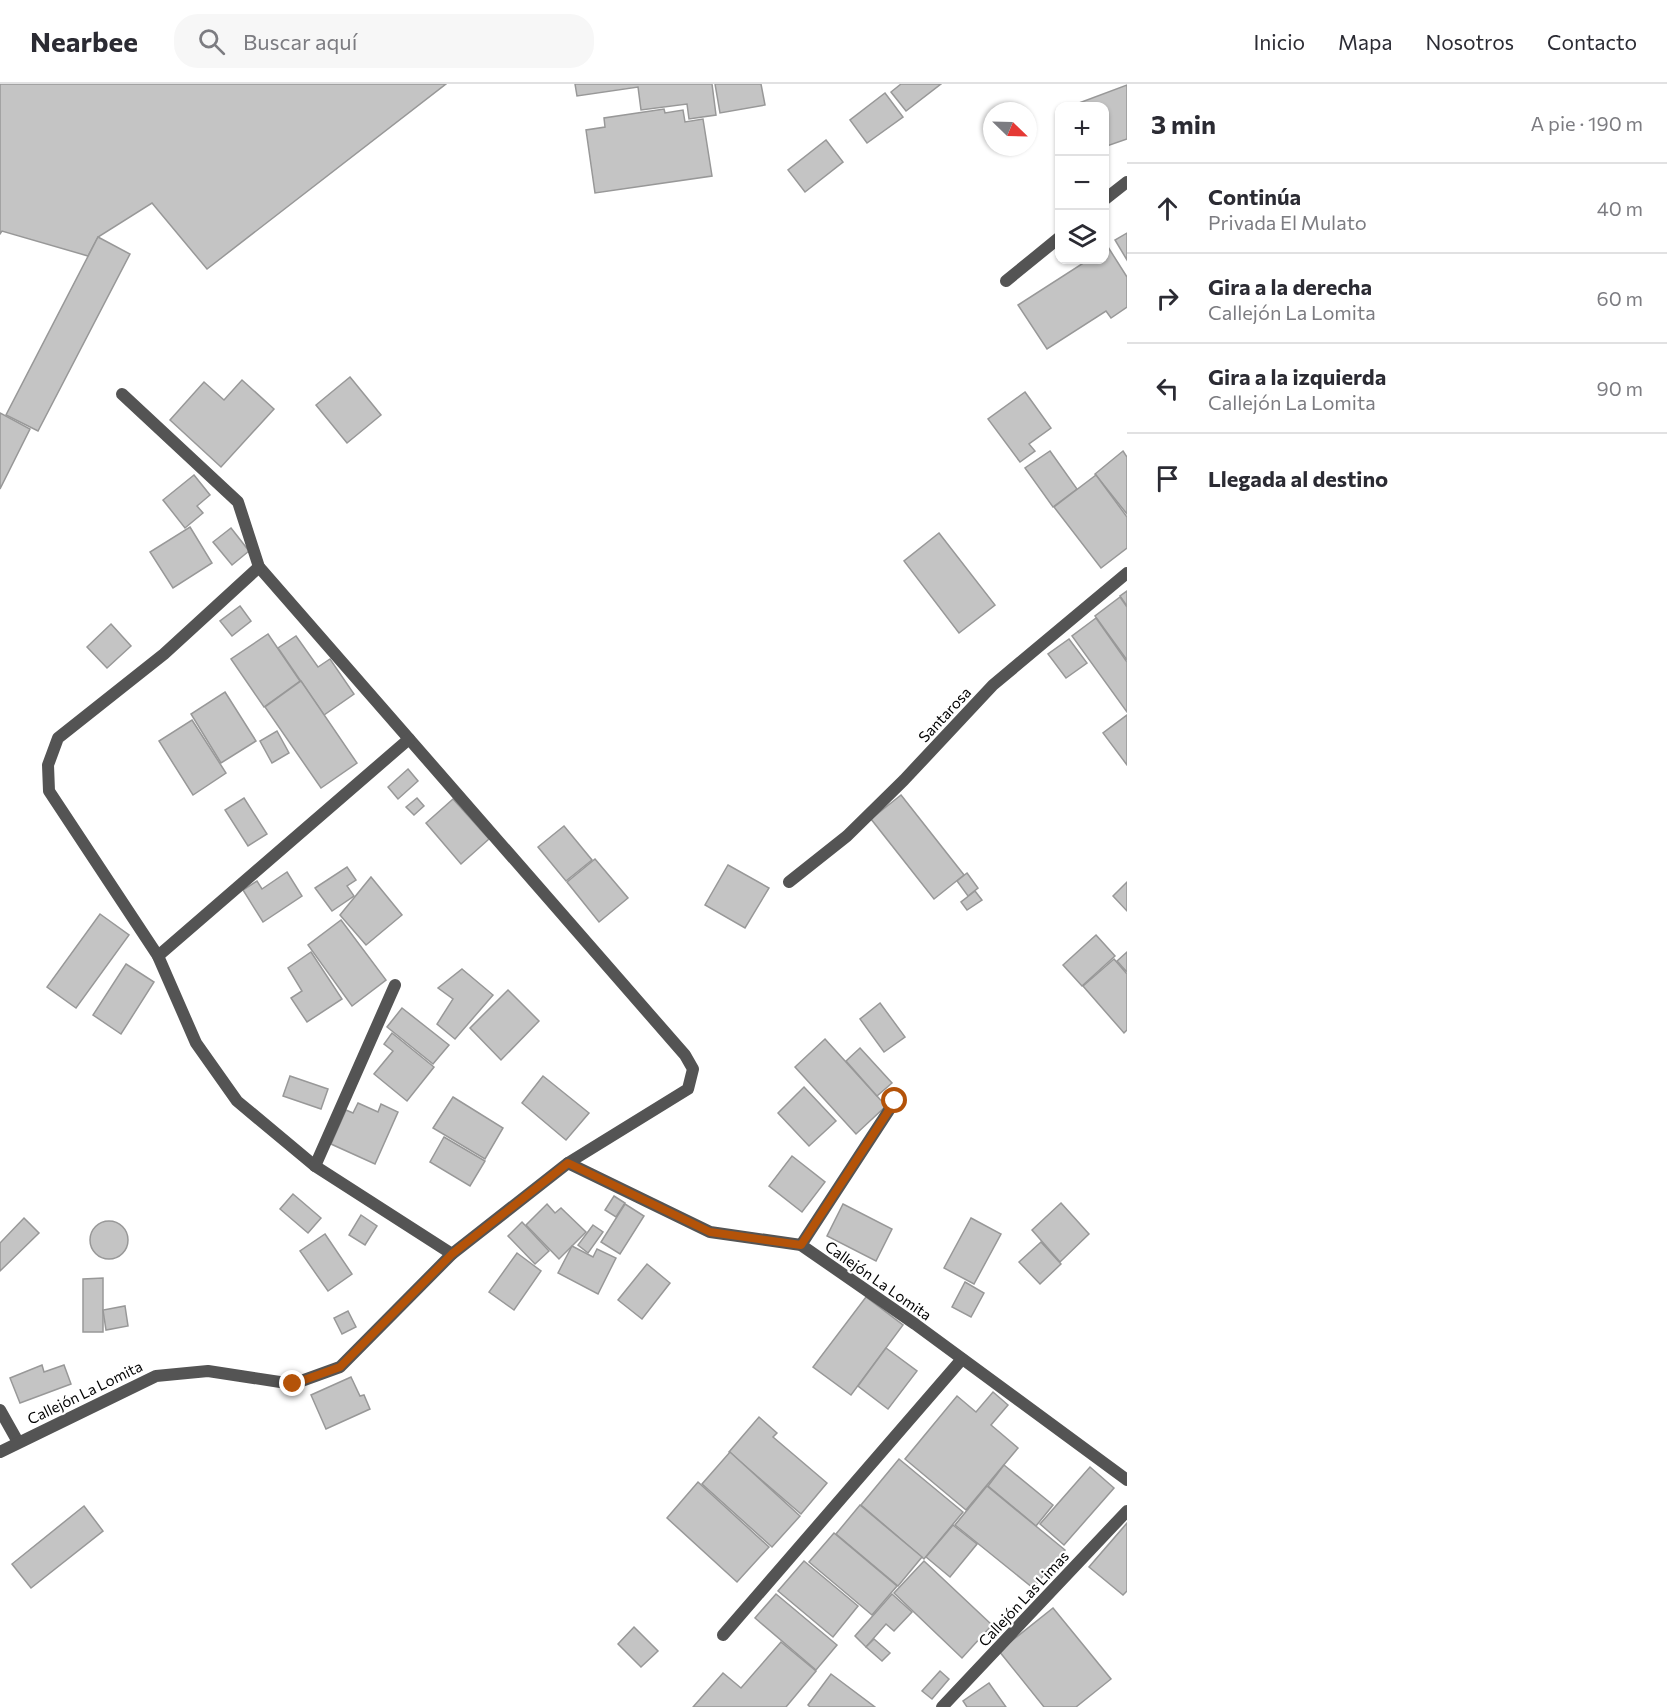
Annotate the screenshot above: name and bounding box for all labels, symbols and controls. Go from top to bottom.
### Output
search box [174,14,594,68]
text: Nearbee [30,24,138,58]
icon: search [195,25,228,58]
text: Buscar aquí [243,28,357,55]
text: Inicio [1253,29,1305,54]
text: Mapa [1338,29,1392,54]
text: Nosotros [1425,29,1514,54]
text: Contacto [1547,29,1637,54]
north arrow [983,102,1037,156]
map controls [1055,102,1109,264]
button: + [1055,102,1109,156]
text: 3 min [1151,108,1216,139]
text: A pie · 190 m [1530,111,1643,135]
button: − [1055,156,1109,210]
text: Continúa [1208,183,1301,210]
icon: ahead [1151,192,1184,225]
text: 40 m [1597,196,1643,220]
button: layers [1055,210,1109,264]
text: Privada El Mulato [1208,210,1367,234]
text: Gira a la derecha [1208,273,1372,300]
icon: right [1151,282,1184,315]
text: 60 m [1597,286,1643,310]
text: Callejón La Lomita [1208,300,1376,324]
text: Gira a la izquierda [1208,363,1386,390]
icon: left [1151,372,1184,405]
text: 90 m [1597,376,1643,400]
text: Callejón La Lomita [1208,390,1376,414]
icon: arrive [1151,462,1184,495]
text: Llegada al destino [1208,465,1388,492]
street label: Santarosa [914,683,974,745]
route start [881,1087,907,1113]
street label: Callejón La Lomita [822,1237,935,1324]
street label: Callejón La Lomita [24,1356,145,1428]
route end [279,1370,305,1396]
street label: Callejón Las Limas [974,1547,1072,1650]

